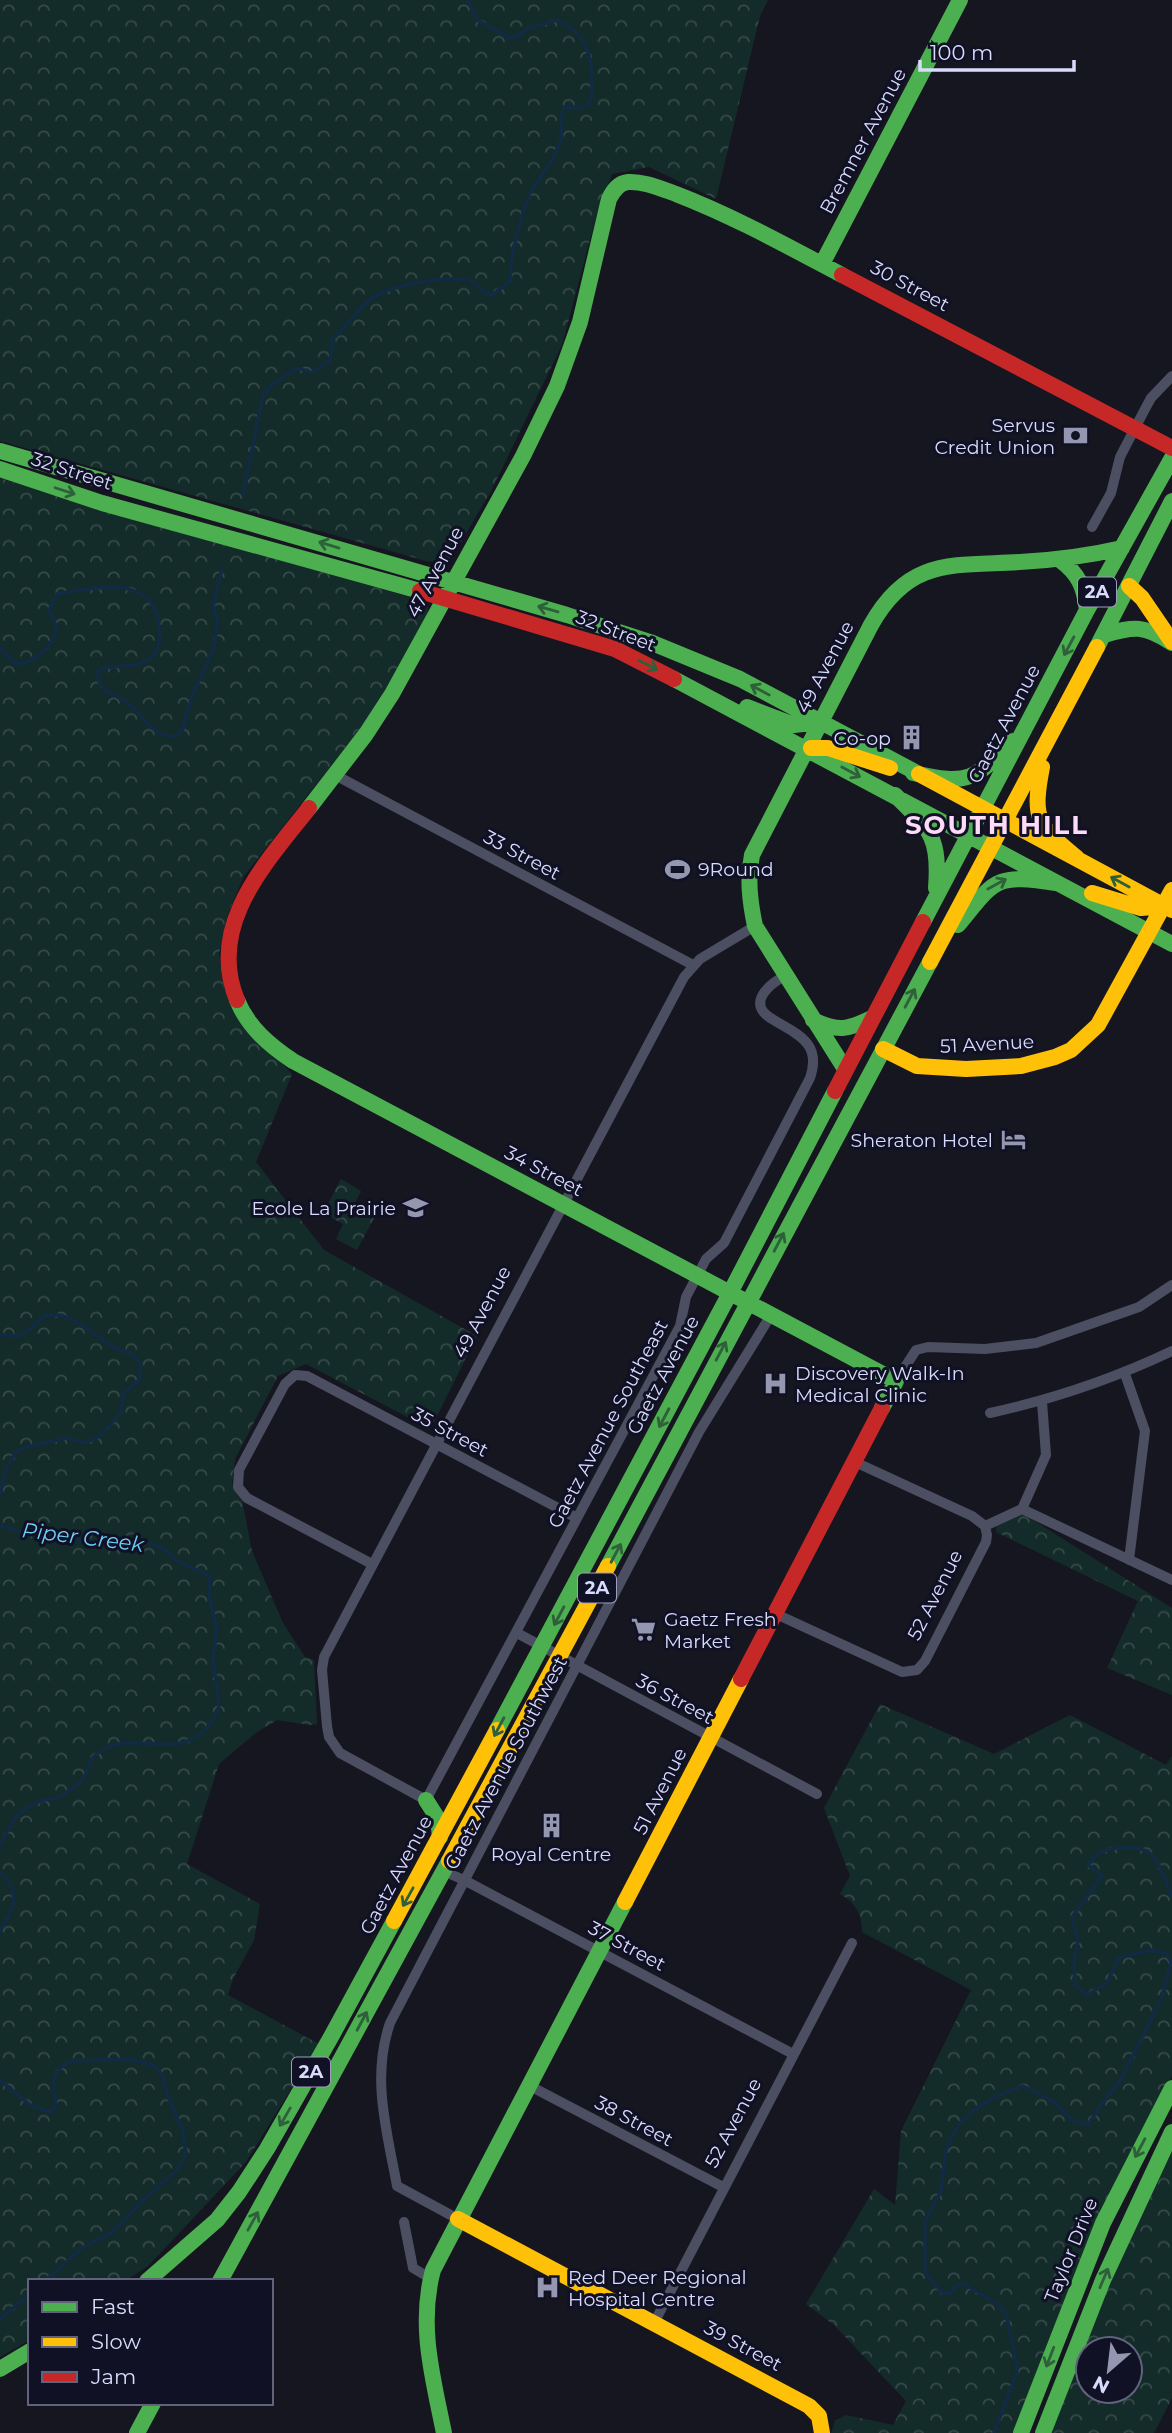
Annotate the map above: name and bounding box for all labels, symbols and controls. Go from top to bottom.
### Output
scale bar [920,28,1074,72]
text: 100 m [930,40,993,65]
street label: Bremner Avenue [815,64,911,218]
street label: 30 Street [867,256,953,316]
place label: Servus Credit Union [934,414,1055,459]
bank icon: Servus Credit Union [1061,422,1089,450]
street label: 32 Street [29,447,116,495]
one-way arrow [53,486,75,498]
street label: 47 Avenue [401,523,469,621]
one-way arrow [319,538,341,551]
road number: 2A [1078,578,1116,606]
one-way arrow [537,602,559,615]
street label: 32 Street [573,605,660,657]
street label: 49 Avenue [791,617,859,717]
one-way arrow [1061,635,1075,656]
one-way arrow [637,658,658,672]
street label: Gaetz Avenue [963,661,1045,787]
one-way arrow [750,682,771,696]
building icon: Co-op [897,724,925,752]
place label: Co-op [834,727,891,750]
one-way arrow [840,765,860,779]
district label: SOUTH HILL [905,809,1089,841]
street label: 33 Street [480,825,565,885]
sports icon: 9Round [664,855,692,883]
place label: 9Round [698,858,774,881]
one-way arrow [1111,875,1131,889]
one-way arrow [987,877,1007,891]
one-way arrow [904,988,917,1009]
street label: 51 Avenue [939,1030,1035,1058]
hotel icon: Sheraton Hotel [999,1126,1027,1154]
place label: Sheraton Hotel [851,1129,993,1152]
street label: 34 Street [501,1141,587,1201]
school or university icon: Ecole La Prairie [402,1194,430,1222]
place label: Ecole La Prairie [252,1197,396,1220]
one-way arrow [773,1232,786,1253]
street label: 49 Avenue [448,1262,516,1362]
street label: Gaetz Avenue [622,1312,704,1438]
street label: Gaetz Avenue Southeast [543,1316,673,1532]
one-way arrow [715,1341,729,1362]
place label: Discovery Walk-In Medical Clinic [795,1362,965,1407]
hospital icon: Discovery Walk-In Medical Clinic [761,1370,789,1398]
street label: 35 Street [408,1402,493,1462]
one-way arrow [656,1407,670,1428]
water label: Piper Creek [21,1517,147,1557]
one-way arrow [609,1543,623,1564]
street label: 52 Avenue [902,1546,968,1644]
road number: 2A [578,1574,616,1602]
one-way arrow [552,1605,565,1626]
place label: Gaetz Fresh Market [664,1608,777,1653]
supermarket icon: Gaetz Fresh Market [630,1616,658,1644]
street label: Gaetz Avenue Southwest [440,1652,572,1874]
street label: 36 Street [632,1669,718,1729]
one-way arrow [492,1716,506,1737]
street label: 51 Avenue [628,1744,692,1838]
street label: Gaetz Avenue [355,1812,437,1938]
building icon: Royal Centre [537,1812,565,1840]
place label: Royal Centre [491,1843,611,1866]
one-way arrow [401,1886,415,1906]
street label: 37 Street [584,1916,670,1976]
one-way arrow [355,2012,369,2032]
road number: 2A [292,2058,330,2086]
street label: 52 Avenue [700,2074,766,2172]
street label: 38 Street [591,2091,677,2151]
one-way arrow [278,2106,292,2126]
one-way arrow [1133,2138,1147,2158]
street label: Taylor Drive [1040,2194,1102,2306]
one-way arrow [246,2211,260,2232]
place label: Red Deer Regional Hospital Centre [568,2266,747,2311]
one-way arrow [1098,2268,1111,2289]
hospital icon: Red Deer Regional Hospital Centre [534,2274,562,2302]
legend [28,2279,273,2405]
text: Fast [91,2294,135,2319]
street label: 39 Street [700,2316,786,2376]
text: Slow [91,2329,141,2354]
north arrow [1074,2335,1144,2405]
one-way arrow [1042,2346,1055,2368]
text: Jam [90,2364,136,2389]
text: N [1089,2371,1113,2398]

